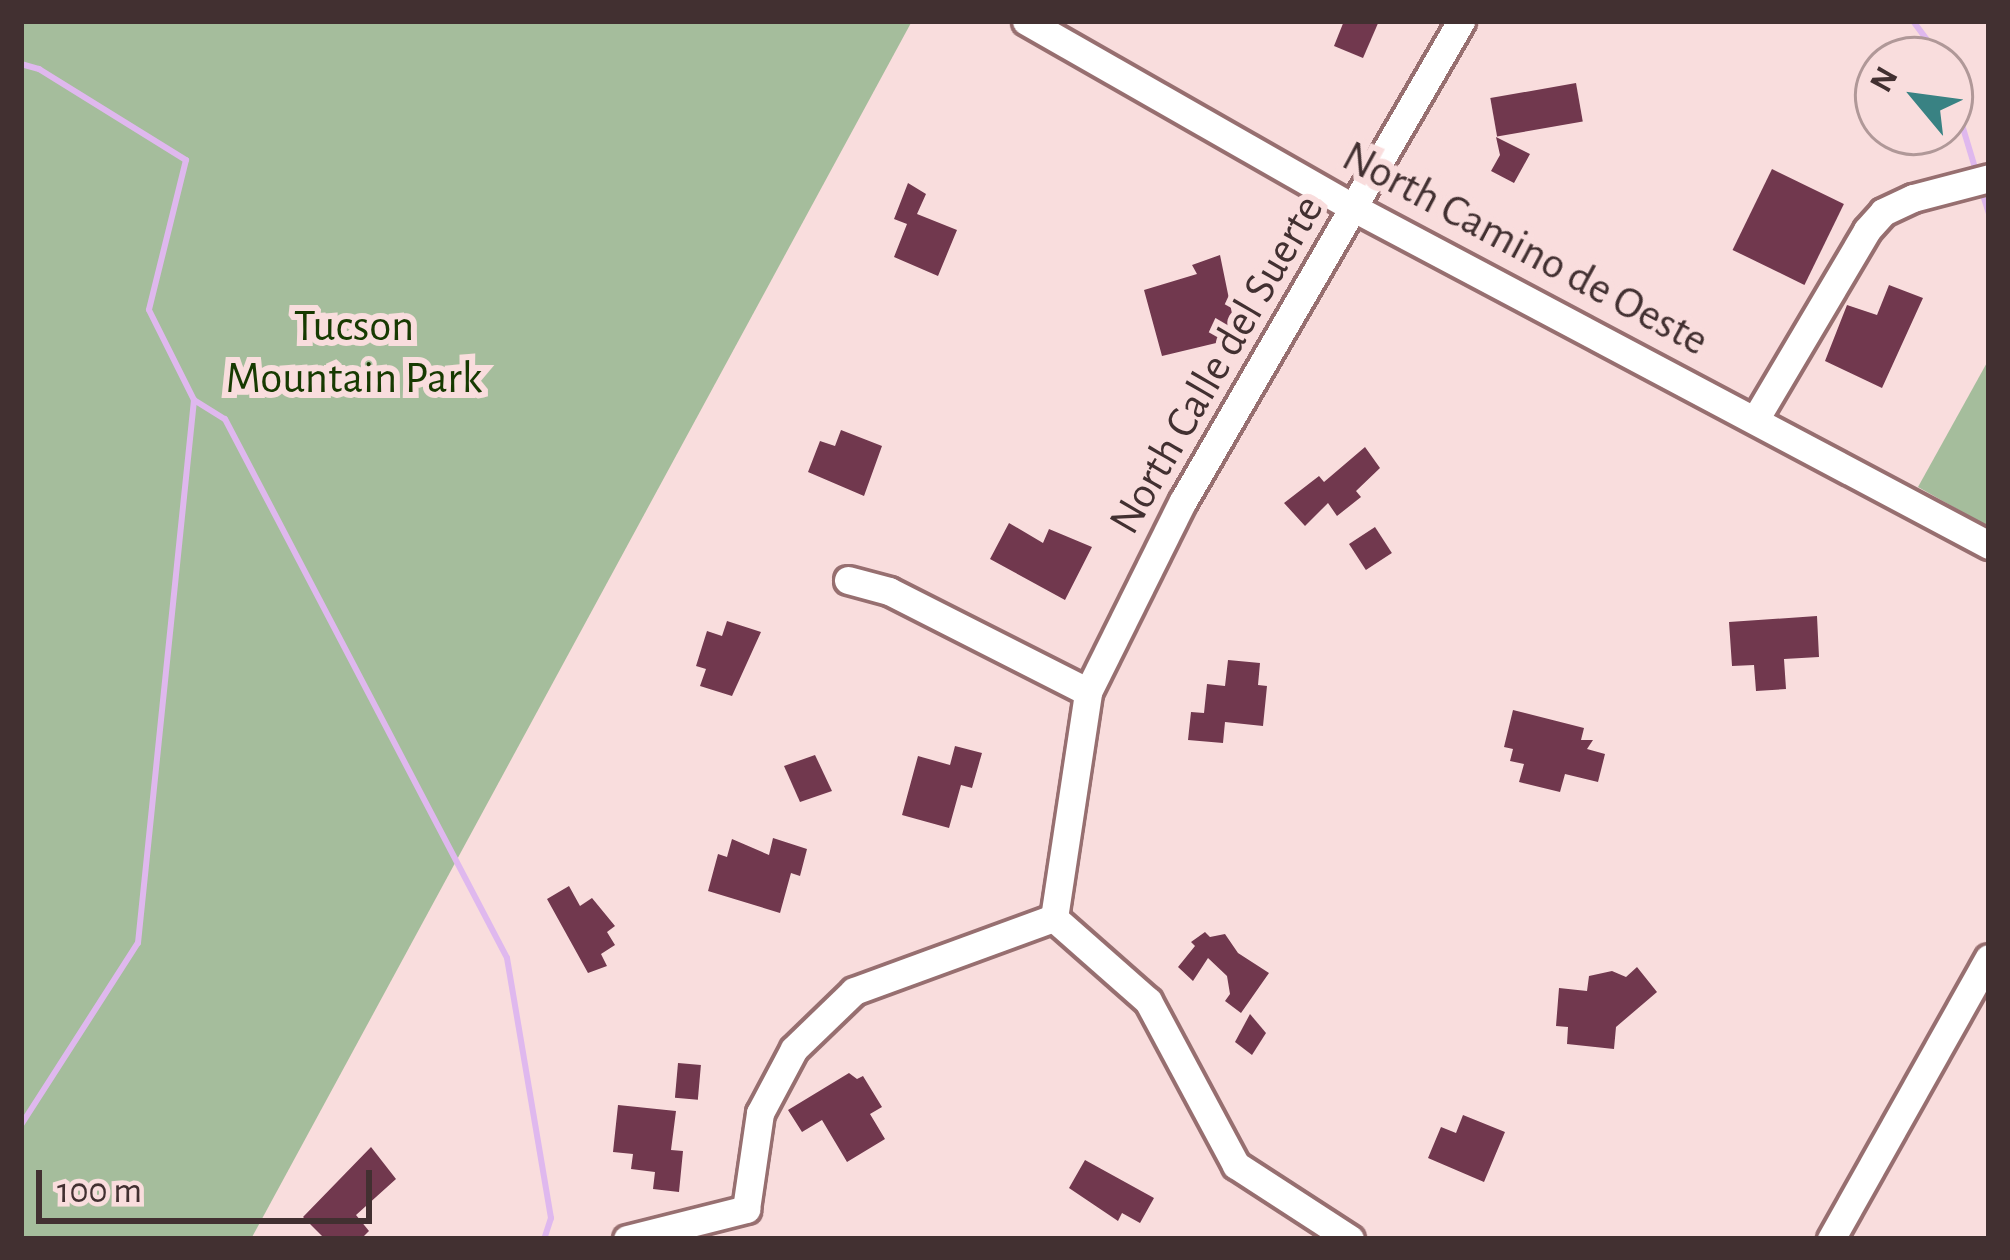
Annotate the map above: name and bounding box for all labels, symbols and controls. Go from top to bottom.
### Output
north arrow [1854,36,1974,156]
text: N [1865,62,1905,98]
street label: North Camino de Oeste [1333,130,1717,368]
street label: North Calle del Suerte [1098,186,1336,544]
park label: Tucson Mountain Park [226,300,482,406]
scale bar [42,1146,378,1220]
text: 100 m [57,1173,142,1209]

